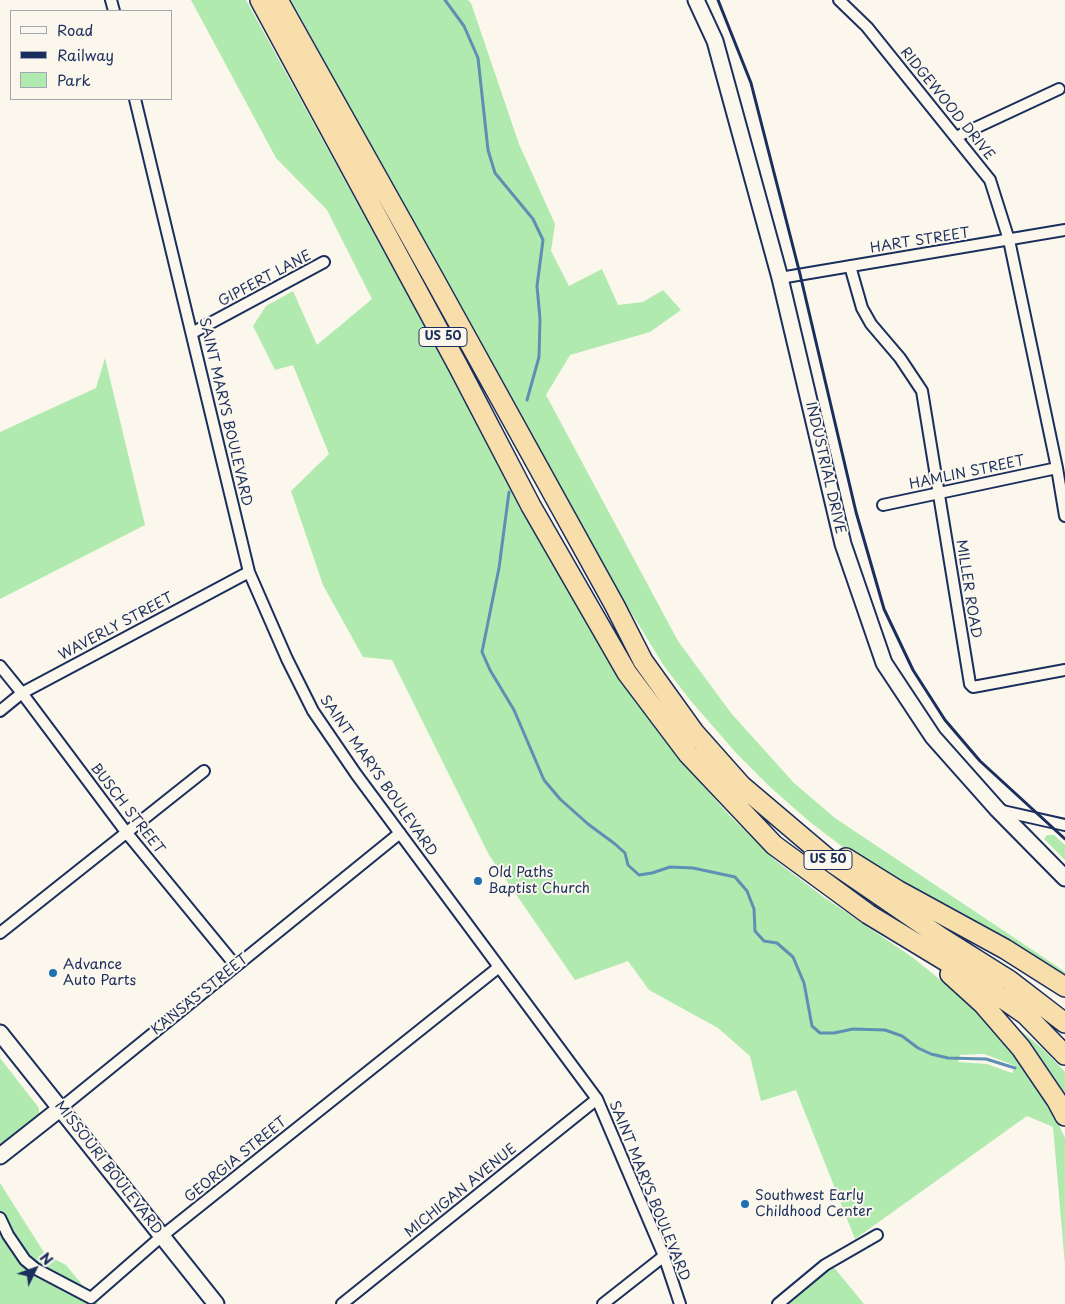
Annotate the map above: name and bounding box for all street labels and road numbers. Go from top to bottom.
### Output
street label: RIDGEWOOD DRIVE [896,44,998,164]
street label: HART STREET [869,225,971,257]
street label: GIPFERT LANE [216,247,314,311]
street label: SAINT MARYS BOULEVARD [195,316,255,508]
road number: US 50 [419,328,467,347]
street label: INDUSTRIAL DRIVE [802,400,848,536]
street label: HAMLIN STREET [908,453,1026,493]
street label: MILLER ROAD [952,538,984,640]
street label: WAVERLY STREET [56,590,176,664]
street label: SAINT MARYS BOULEVARD [316,692,440,860]
street label: BUSCH STREET [87,761,167,857]
road number: US 50 [804,850,852,870]
street label: KANSAS STREET [148,951,252,1039]
street label: MISSOURI BOULEVARD [51,1098,165,1238]
street label: SAINT MARYS BOULEVARD [605,1098,693,1284]
street label: GEORGIA STREET [182,1114,290,1206]
street label: MICHIGAN AVENUE [402,1141,520,1241]

